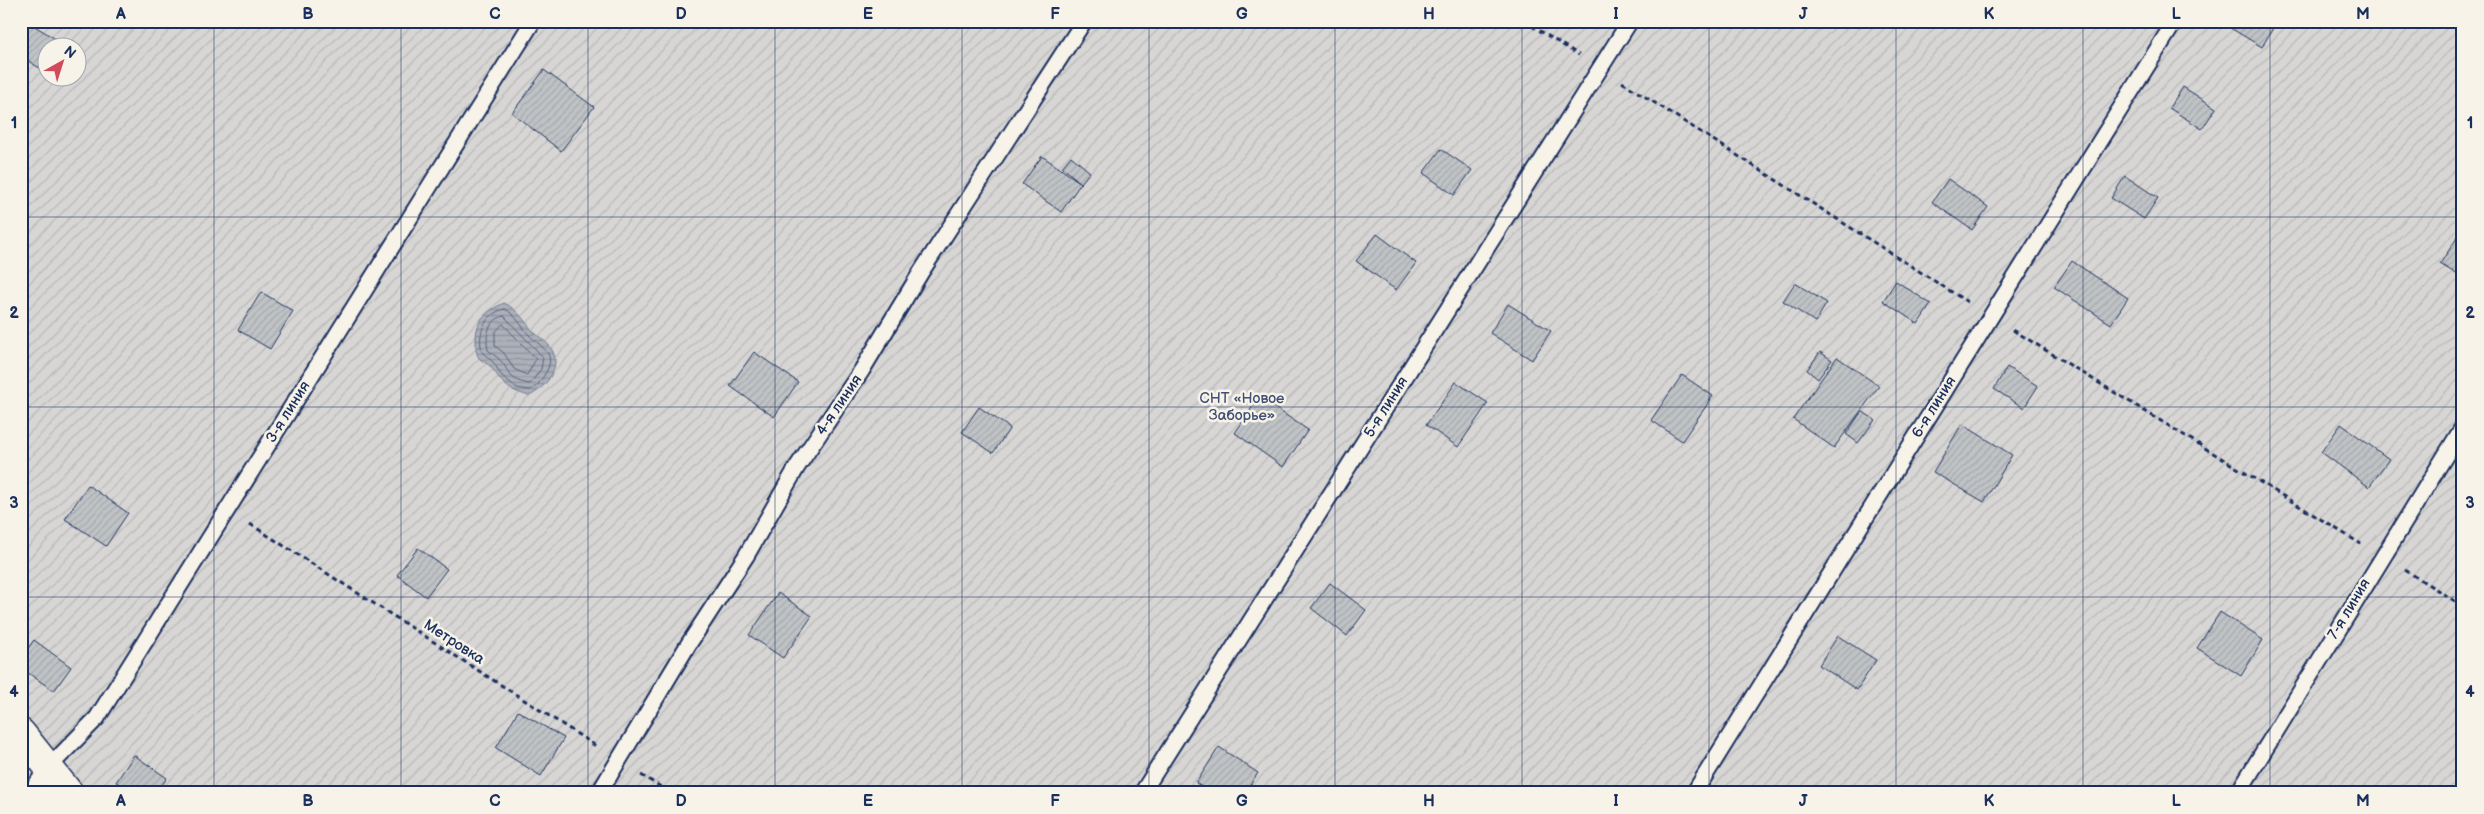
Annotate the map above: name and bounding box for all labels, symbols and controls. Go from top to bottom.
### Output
text: A [115,5,126,24]
text: B [302,5,314,24]
text: C [489,5,501,24]
text: D [675,5,687,24]
text: E [863,5,873,24]
text: F [1050,5,1060,24]
text: G [1236,5,1248,24]
text: H [1423,5,1435,24]
text: I [1613,5,1619,24]
text: J [1799,5,1808,24]
text: K [1984,5,1995,24]
text: L [2171,5,2181,24]
text: M [2356,5,2370,24]
north arrow [38,38,88,88]
text: N [60,42,79,62]
text: 1 [11,114,17,133]
text: 1 [2467,114,2473,133]
text: 2 [9,304,19,323]
text: 2 [2465,304,2475,323]
street label: 4-я линия [812,371,866,439]
street label: 5-я линия [1360,373,1412,441]
street label: 6-я линия [1908,373,1960,441]
street label: 3-я линия [262,378,314,446]
park label: СНТ «Новое Заборье» [1200,389,1284,425]
text: 3 [9,494,19,513]
text: 3 [2465,494,2475,513]
street label: 7-я линия [2324,575,2374,643]
street label: Метровка [420,615,488,669]
text: 4 [9,683,19,702]
text: 4 [2465,683,2475,702]
text: A [115,792,126,811]
text: B [302,792,314,811]
text: C [489,792,501,811]
text: D [675,792,687,811]
text: E [863,792,873,811]
text: F [1050,792,1060,811]
text: G [1236,792,1248,811]
text: H [1423,792,1435,811]
text: I [1613,792,1619,811]
text: J [1799,792,1808,811]
text: K [1984,792,1995,811]
text: L [2171,792,2181,811]
text: M [2356,792,2370,811]

